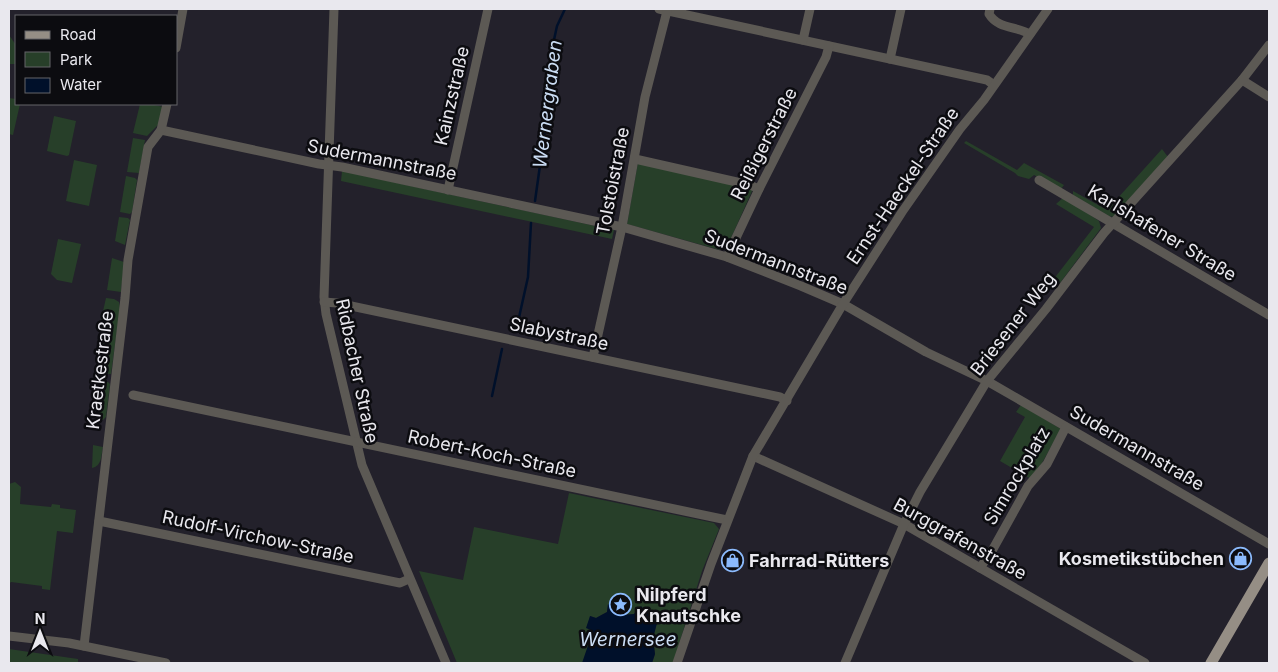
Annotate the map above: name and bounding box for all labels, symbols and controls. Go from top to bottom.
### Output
legend [15,15,178,105]
text: Road [60,25,96,44]
water label: Wernergraben [528,39,567,170]
street label: Kainzstraße [430,44,473,147]
text: Park [60,50,93,69]
text: Water [60,75,102,94]
street label: Reißigerstraße [726,84,801,204]
street label: Ernst-Haeckel-Straße [842,103,963,268]
street label: Tolstoistraße [592,125,633,237]
street label: Sudermannstraße [306,135,459,184]
street label: Karlshafener Straße [1084,180,1240,285]
street label: Sudermannstraße [702,225,851,299]
street label: Briesener Weg [966,268,1059,379]
street label: Ridbacher Straße [332,297,383,445]
street label: Kraetkestraße [82,310,117,430]
street label: Slabystraße [508,313,611,354]
street label: Sudermannstraße [1066,401,1208,495]
street label: Simrockplatz [979,423,1054,528]
street label: Robert-Koch-Straße [406,425,578,482]
street label: Burggrafenstraße [890,493,1030,584]
street label: Rudolf-Virchow-Straße [160,506,356,567]
shop icon: Kosmetikstübchen [1228,547,1252,571]
place label: Kosmetikstübchen [1059,548,1224,569]
shop icon: Fahrrad-Rütters [721,549,745,573]
place label: Fahrrad-Rütters [749,550,889,571]
place label: Nilpferd Knautschke [636,584,741,626]
place icon: Nilpferd Knautschke [608,593,632,617]
north arrow [15,607,65,657]
text: N [35,610,45,627]
water label: Wernersee [579,628,677,651]

